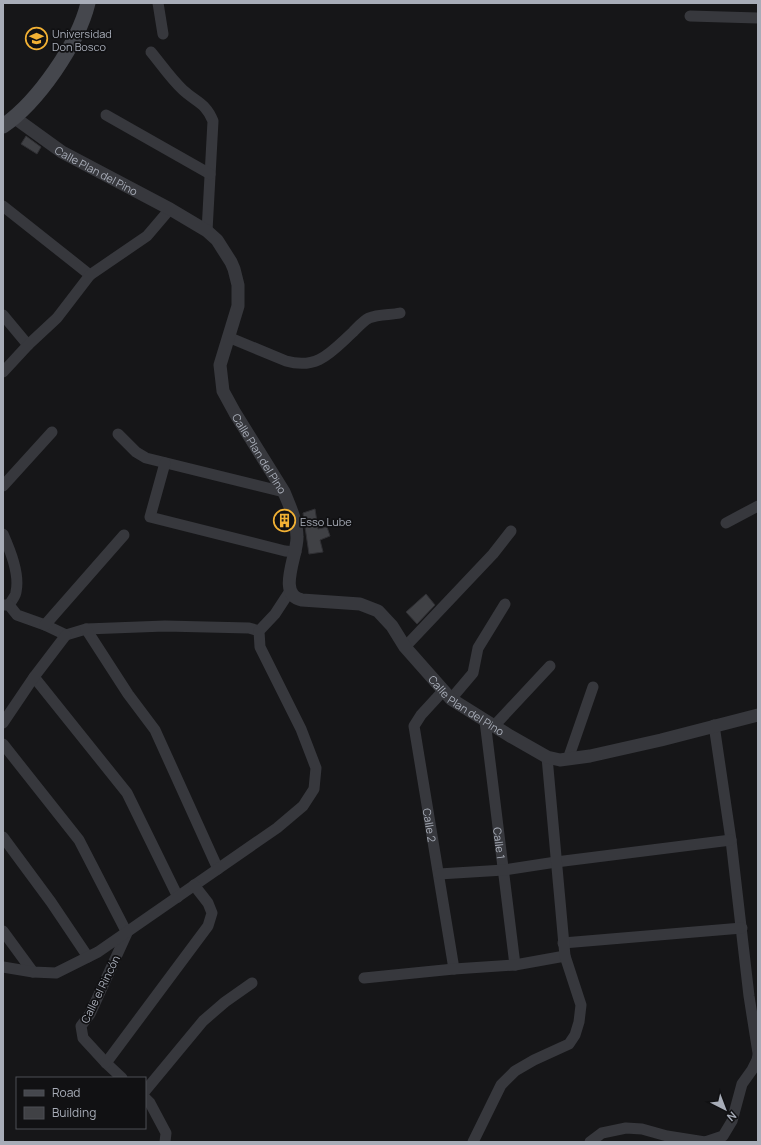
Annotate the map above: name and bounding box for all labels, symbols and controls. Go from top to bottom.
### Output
school or university icon: Universidad Don Bosco [23,26,49,52]
place label: Universidad Don Bosco [52,26,112,54]
street label: Calle Plan del Pino [52,142,141,199]
street label: Calle Plan del Pino [229,410,291,497]
building icon: Esso Lube [272,508,298,534]
place label: Esso Lube [300,514,352,529]
street label: Calle Plan del Pino [426,672,508,739]
street label: Calle 2 [420,807,440,843]
street label: Calle 1 [491,826,509,860]
street label: Calle el Rincón [77,952,123,1026]
legend [16,1077,146,1129]
text: Road [52,1084,80,1101]
north arrow [705,1089,745,1129]
text: Building [52,1104,96,1121]
text: N [724,1109,740,1125]

